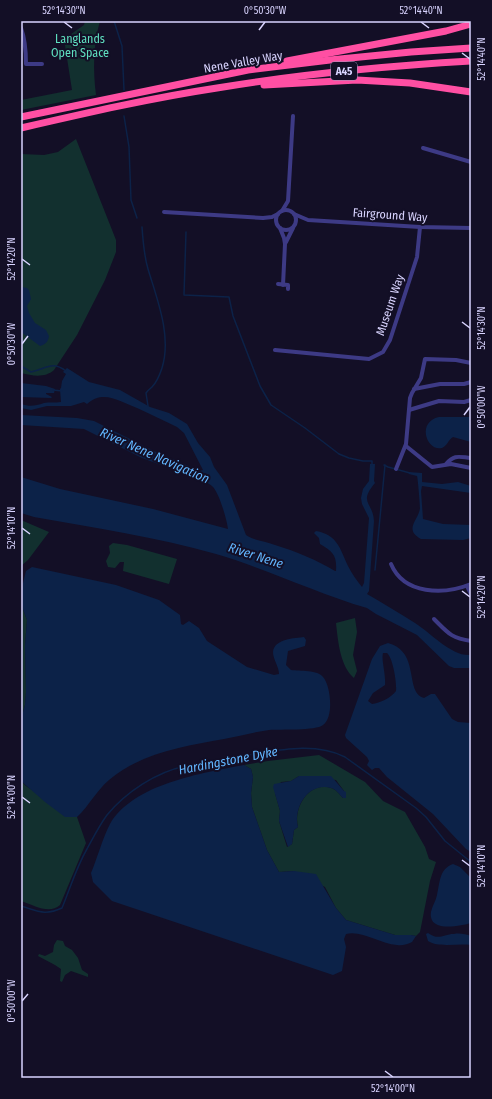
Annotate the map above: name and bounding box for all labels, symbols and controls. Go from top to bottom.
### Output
text: 52°14'30"N [42,5,86,17]
text: 0°50'30"W [244,5,287,17]
text: 52°14'40"N [399,5,443,17]
park label: Langlands Open Space [51,32,109,60]
text: 52°14'40"N [476,37,488,81]
street label: Nene Valley Way [203,48,284,76]
road number: A45 [331,62,357,80]
street label: Fairground Way [352,205,428,225]
text: 52°14'20"N [6,237,18,281]
street label: Museum Way [373,272,407,337]
text: 52°14'30"N [476,306,488,350]
text: 0°50'30"W [6,322,18,365]
text: 0°50'00"W [476,385,488,429]
water label: River Nene Navigation [98,425,212,486]
text: 52°14'10"N [6,507,18,549]
water label: River Nene [227,540,285,571]
text: 52°14'20"N [476,575,488,619]
water label: Hardingstone Dyke [177,744,279,777]
text: 52°14'00"N [6,775,18,819]
text: 52°14'10"N [476,845,488,887]
text: 0°50'00"W [6,979,18,1023]
text: 52°14'00"N [371,1083,415,1095]

